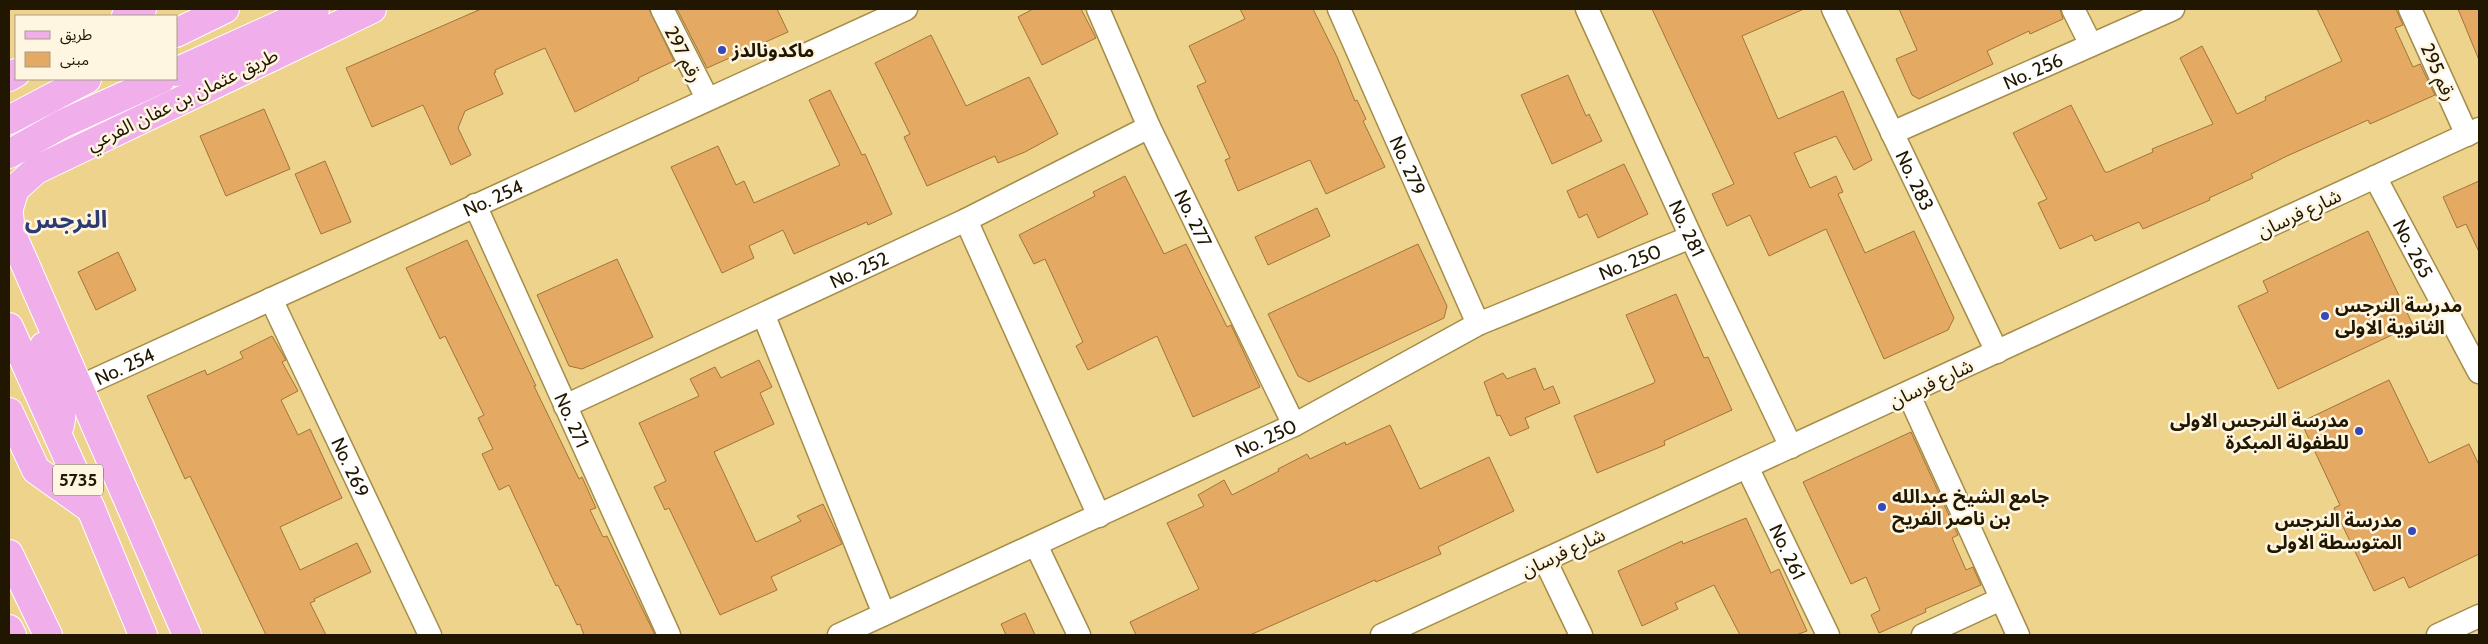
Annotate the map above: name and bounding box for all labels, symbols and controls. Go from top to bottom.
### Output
legend [15,15,178,80]
street label: رقم 297 [657,22,707,88]
text: طريق [60,26,92,45]
place label: ماكدونالدز [731,39,814,62]
street label: رقم 295 [2413,40,2461,106]
street label: طريق عثمان بن عفان الفرعي [83,43,283,159]
marker: ماكدونالدز [716,44,728,56]
street label: No. 256 [2000,48,2066,94]
text: مبنى [60,51,89,69]
street label: No. 279 [1385,133,1431,199]
street label: No. 283 [1890,147,1939,214]
street label: No. 254 [460,175,526,222]
street label: شارع فرسان [2253,184,2346,245]
street label: No. 277 [1169,186,1217,251]
street label: No. 281 [1664,197,1710,260]
district label: النرجس [25,205,107,234]
street label: No. 265 [2388,216,2438,282]
street label: No. 250 [1595,239,1665,285]
street label: No. 252 [826,247,892,294]
place label: مدرسة النرجس الثانوية الاولى [2335,294,2462,339]
marker: مدرسة النرجس الثانوية الاولى [2319,310,2331,322]
street label: No. 254 [91,343,158,390]
street label: شارع فرسان [1885,354,1978,415]
street label: No. 271 [549,389,594,451]
place label: مدرسة النرجس الاولى للطفولة المبكرة [2170,409,2349,454]
street label: No. 250 [1231,414,1300,463]
marker: مدرسة النرجس الاولى للطفولة المبكرة [2353,425,2365,437]
street label: No. 269 [326,434,374,501]
road number: 5735 [53,464,103,496]
place label: جامع الشيخ عبدالله بن ناصر الفريح [1892,485,2049,533]
marker: جامع الشيخ عبدالله بن ناصر الفريح [1876,501,1888,513]
place label: مدرسة النرجس المتوسطة الاولى [2267,509,2402,554]
street label: No. 261 [1764,520,1810,583]
street label: شارع فرسان [1517,523,1610,584]
marker: مدرسة النرجس المتوسطة الاولى [2406,525,2418,537]

